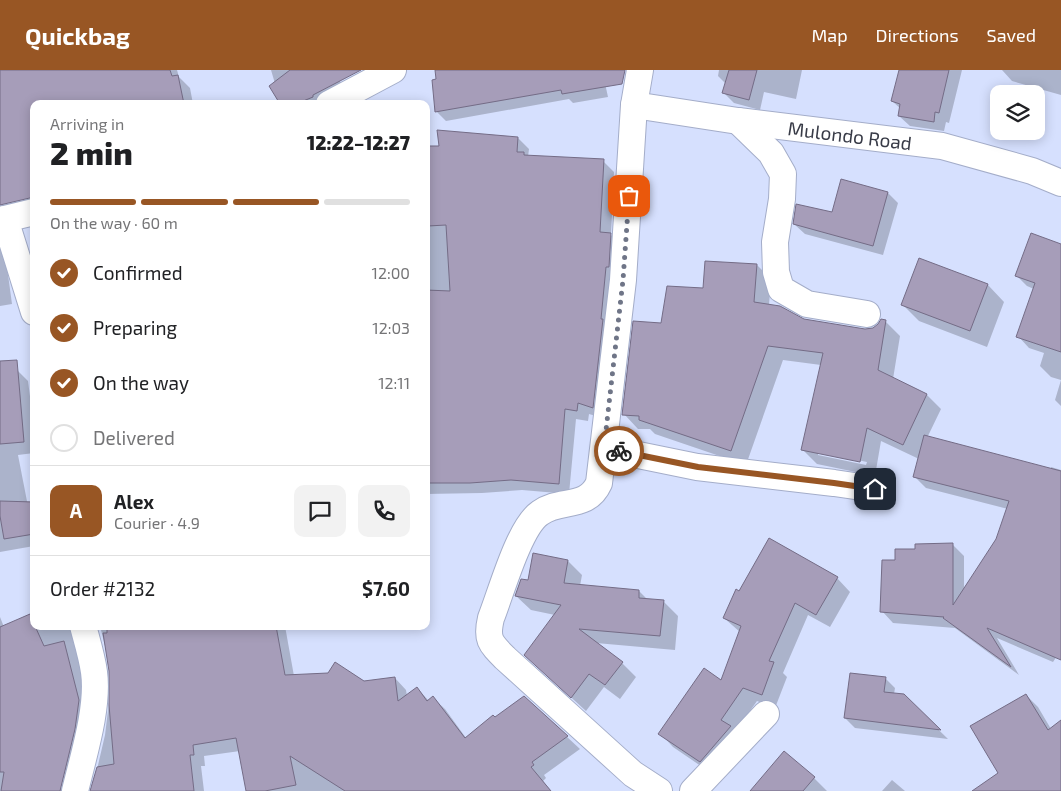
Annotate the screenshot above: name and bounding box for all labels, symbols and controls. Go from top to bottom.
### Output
text: Quickbag [25,21,130,50]
text: Map [811,24,848,46]
text: Directions [876,24,959,46]
text: Saved [987,24,1036,46]
map controls [990,85,1045,140]
button: layers [990,85,1045,140]
text: Arriving in [50,114,124,133]
street label: Mulondo Road [787,116,913,154]
text: 12:22–12:27 [307,131,410,154]
text: 2 min [50,133,133,171]
pin [608,175,650,217]
icon: bag [615,182,643,210]
text: On the way · 60 m [50,213,178,232]
icon: check [50,259,78,287]
text: Confirmed [93,261,183,284]
text: 12:00 [372,263,410,282]
icon: check [50,314,78,342]
text: Preparing [93,316,177,339]
text: 12:03 [372,318,410,337]
icon: check [50,369,78,397]
text: On the way [93,371,189,394]
text: 12:11 [378,373,410,392]
text: Delivered [93,426,175,449]
courier [594,426,644,476]
icon: bike [605,437,633,465]
pin [854,468,896,510]
icon: home [861,475,889,503]
button: chat [294,485,346,537]
button: phone [358,485,410,537]
text: Alex [114,490,154,513]
text: A [70,499,82,522]
text: Courier · 4.9 [114,513,200,532]
text: Order #2132 [50,577,155,600]
text: $7.60 [362,577,410,600]

